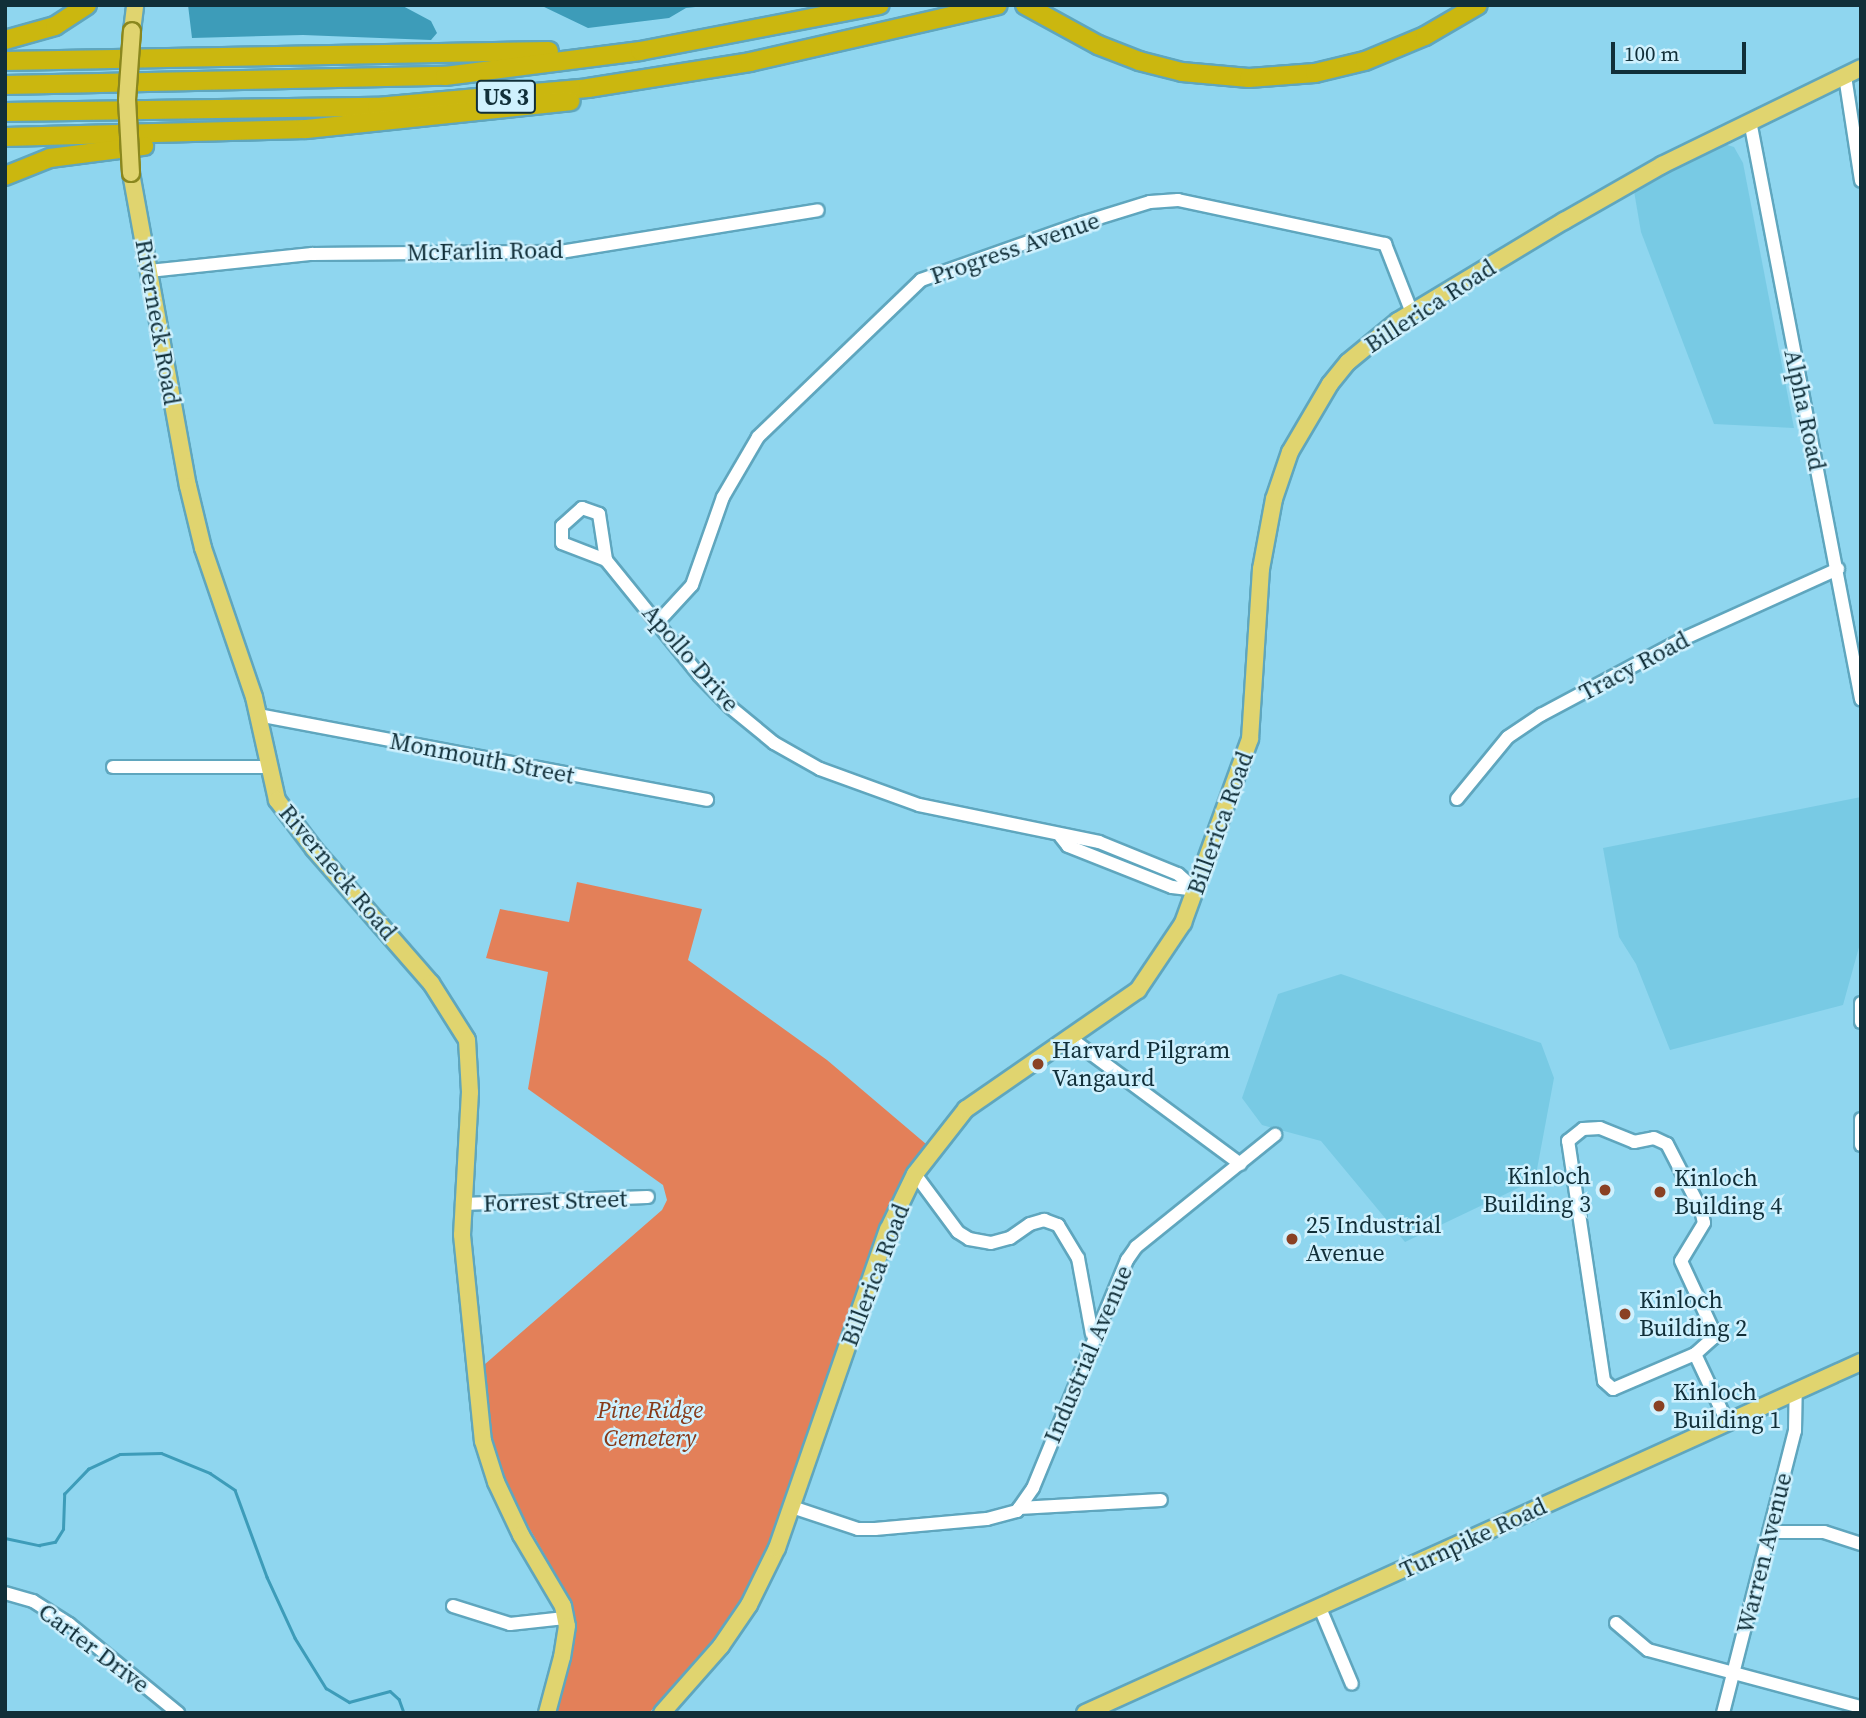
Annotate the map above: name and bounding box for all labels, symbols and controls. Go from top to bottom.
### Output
scale bar [1614,28,1749,72]
text: 100 m [1624,39,1679,68]
road number: US 3 [475,78,538,116]
street label: Progress Avenue [927,206,1103,290]
street label: McFarlin Road [407,235,563,267]
street label: Riverneck Road [129,237,187,407]
street label: Billerica Road [1359,253,1501,359]
street label: Alpha Road [1778,347,1832,473]
street label: Apollo Drive [636,598,746,718]
street label: Tracy Road [1574,625,1694,707]
street label: Monmouth Street [387,726,577,790]
street label: Billerica Road [1181,748,1259,898]
street label: Riverneck Road [273,798,403,946]
place label: Harvard Pilgram Vangaurd [1052,1036,1230,1092]
marker: Harvard Pilgram Vangaurd [1030,1056,1046,1072]
place label: Kinloch Building 3 [1483,1162,1591,1218]
place label: Kinloch Building 4 [1674,1164,1782,1220]
marker: Kinloch Building 3 [1597,1182,1613,1198]
street label: Forrest Street [482,1184,628,1218]
marker: Kinloch Building 4 [1652,1184,1668,1200]
street label: Billerica Road [835,1200,915,1350]
place label: 25 Industrial Avenue [1306,1211,1441,1267]
marker: 25 Industrial Avenue [1284,1231,1300,1247]
street label: Industrial Avenue [1038,1261,1138,1447]
place label: Kinloch Building 2 [1639,1286,1747,1342]
marker: Kinloch Building 2 [1617,1306,1633,1322]
place label: Kinloch Building 1 [1673,1378,1781,1434]
park label: Pine Ridge Cemetery [597,1396,703,1452]
marker: Kinloch Building 1 [1651,1398,1667,1414]
street label: Warren Avenue [1730,1470,1798,1636]
street label: Turnpike Road [1395,1491,1551,1585]
street label: Carter Drive [33,1597,155,1699]

